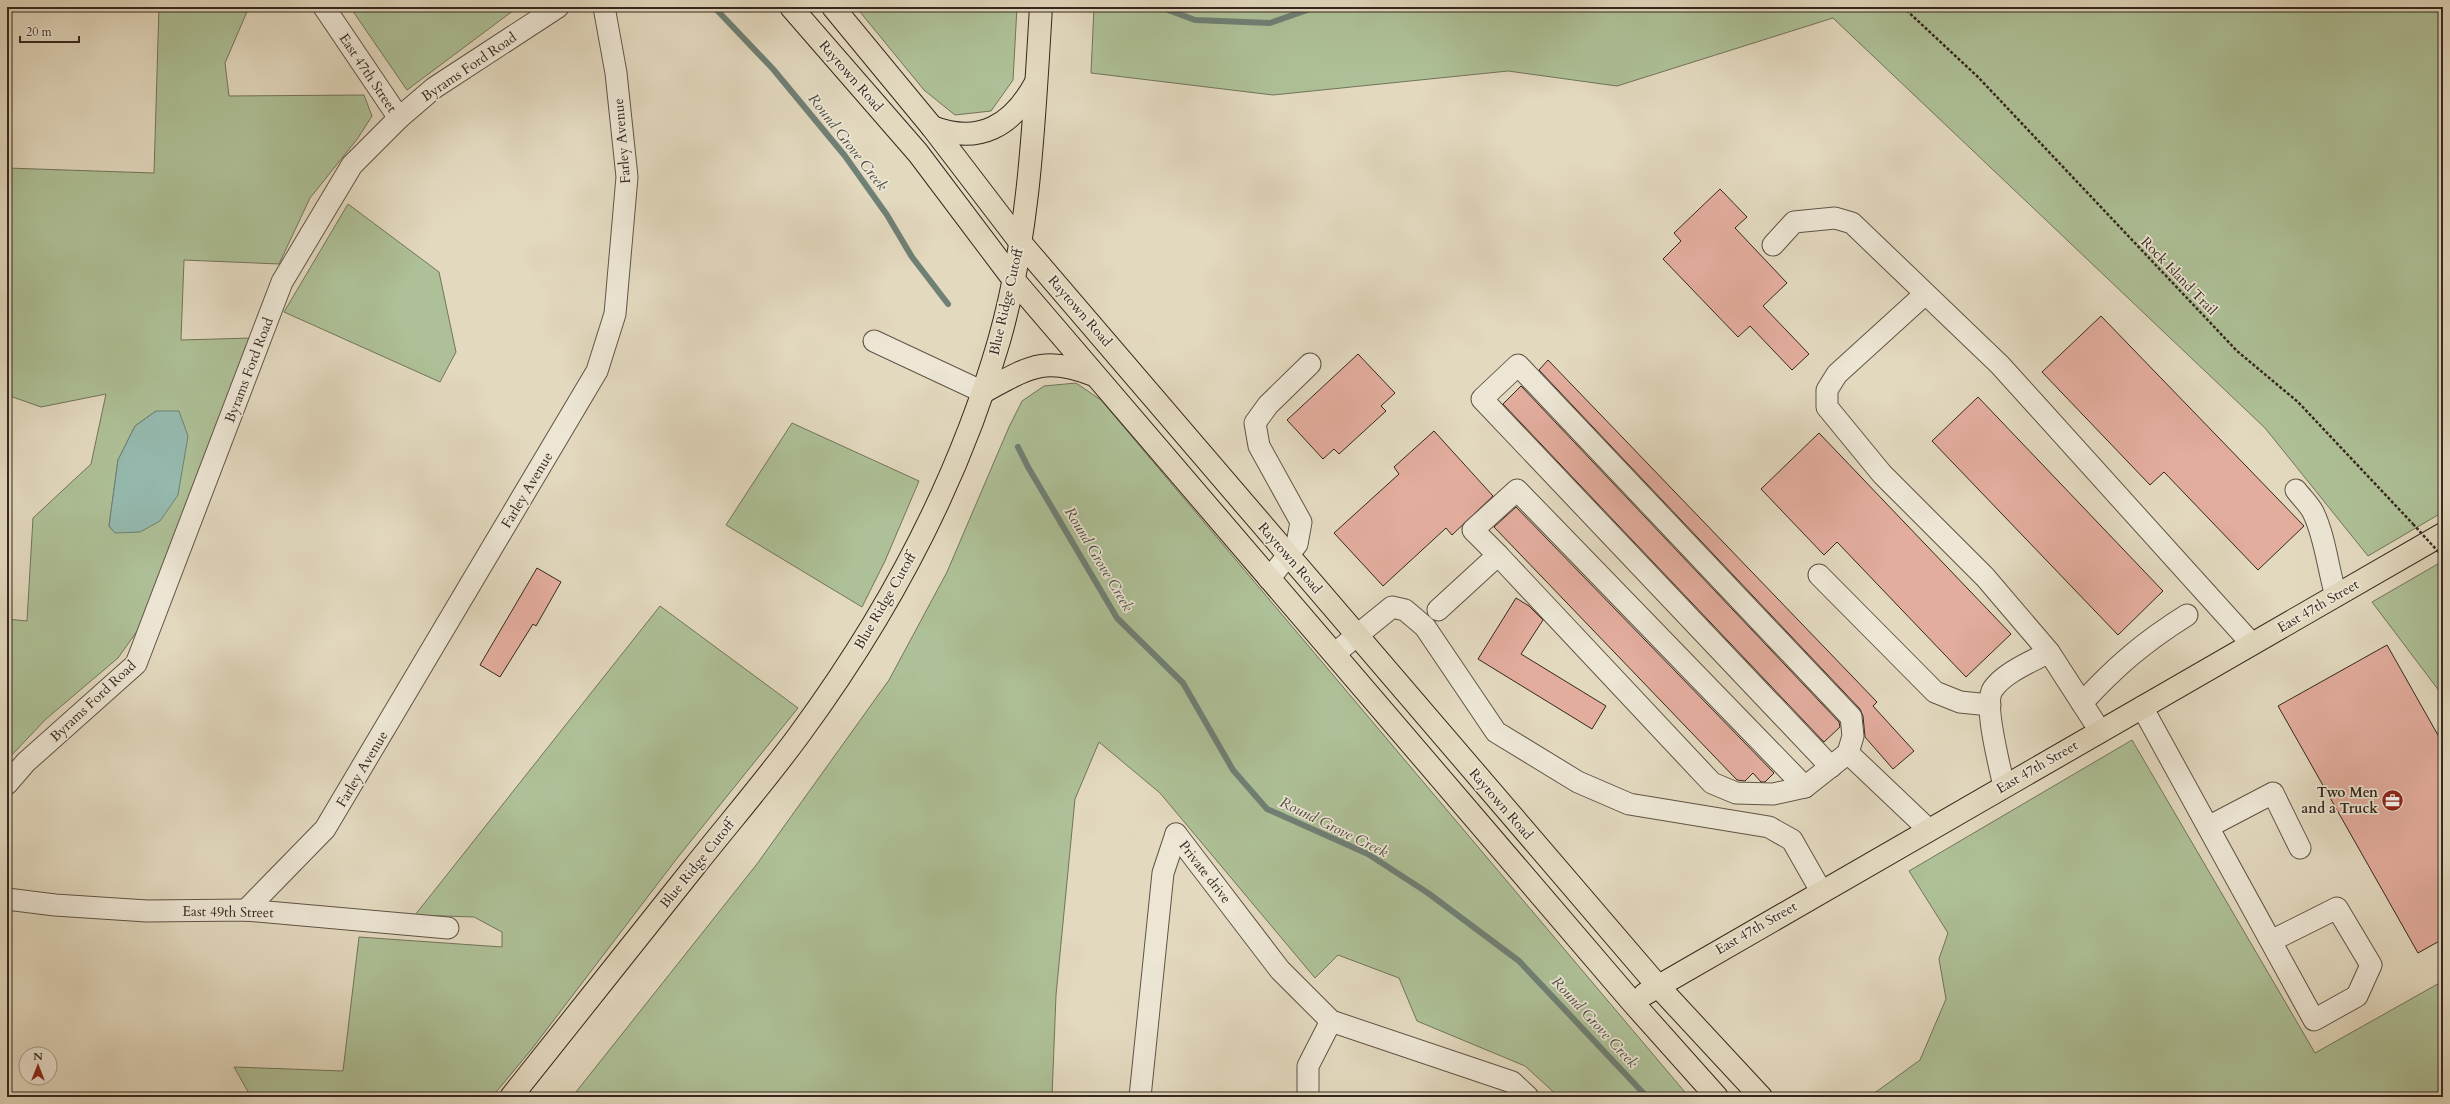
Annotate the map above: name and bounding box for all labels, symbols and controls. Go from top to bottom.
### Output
scale bar [20,18,79,44]
text: 20 m [26,24,53,40]
street label: Byrams Ford Road [418,28,521,106]
street label: East 47th Street [335,30,402,117]
street label: Raytown Road [815,36,888,116]
water label: Round Grove Creek [804,89,893,195]
street label: Farley Avenue [609,98,635,184]
street label: Rock Island Trail [2137,233,2222,320]
street label: Blue Ridge Cutoff [985,244,1028,357]
street label: Raytown Road [1044,271,1117,351]
street label: Byrams Ford Road [220,314,278,425]
street label: Farley Avenue [497,448,557,532]
water label: Round Grove Creek [1060,503,1138,615]
street label: Raytown Road [1254,518,1327,598]
street label: Blue Ridge Cutoff [850,547,922,653]
street label: East 47th Street [2274,575,2363,637]
street label: Byrams Ford Road [46,656,140,746]
street label: Farley Avenue [332,727,392,811]
street label: East 47th Street [1993,736,2082,798]
street label: Raytown Road [1465,764,1538,844]
place label: Two Men and a Truck [2301,783,2378,818]
office icon: Two Men and a Truck [2380,787,2406,813]
water label: Round Grove Creek [1276,792,1392,862]
street label: Blue Ridge Cutoff [655,814,740,912]
street label: Private drive [1174,837,1236,907]
street label: East 47th Street [1712,897,1801,959]
street label: East 49th Street [182,902,274,922]
water label: Round Grove Creek [1547,972,1643,1072]
north arrow [18,1046,58,1086]
text: N [33,1049,43,1064]

